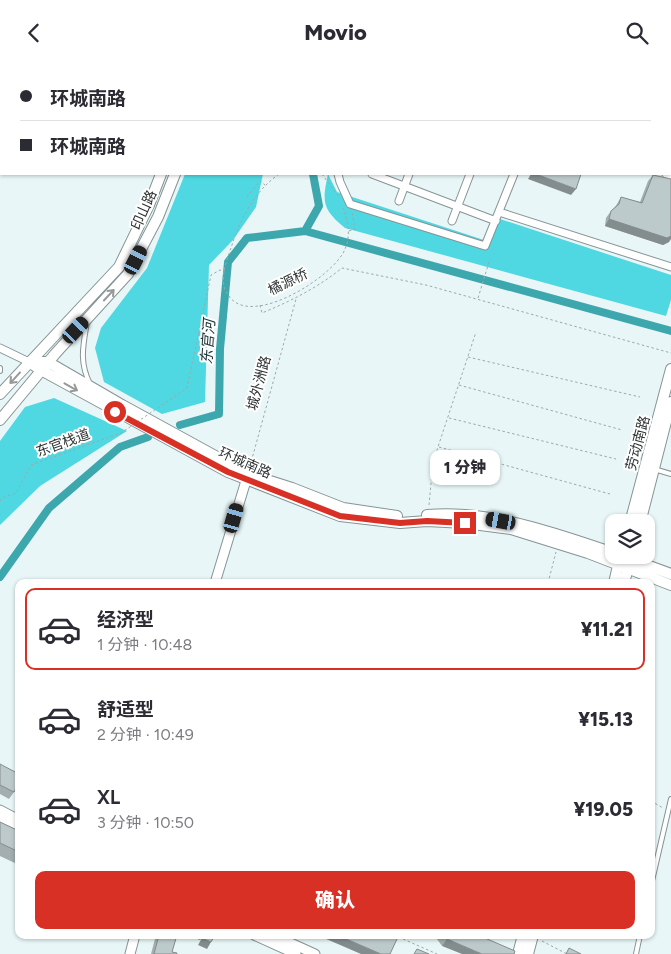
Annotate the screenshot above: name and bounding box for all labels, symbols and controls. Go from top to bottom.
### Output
icon: back [20,19,48,47]
text: Movio [304,19,367,46]
icon: search [623,19,651,47]
text: 环城南路 [50,87,126,110]
text: 环城南路 [50,135,126,158]
street label: 印山路 [128,187,160,233]
car [122,243,149,277]
street label: 橘源桥 [265,265,311,299]
one-way arrow [103,289,115,302]
car [60,314,91,346]
water label: 东官河 [197,316,219,365]
street label: 城外洲路 [244,354,274,412]
one-way arrow [9,371,20,384]
one-way arrow [63,382,78,392]
route start [104,401,126,423]
street label: 劳动南路 [623,414,653,472]
street label: 东官栈道 [34,425,92,461]
street label: 环城南路 [216,444,274,482]
callout: 1 分钟 [430,451,500,485]
text: 1 分钟 [444,458,486,477]
car [222,502,245,534]
car [484,511,517,531]
route end [454,512,476,534]
map controls [605,514,655,564]
button: layers [605,514,655,564]
icon: car [37,607,82,652]
text: 经济型 [97,608,154,631]
text: ¥11.21 [581,618,633,641]
text: 1 分钟 · 10:48 [97,635,192,654]
icon: car [37,697,82,742]
text: 舒适型 [97,698,154,721]
text: ¥15.13 [578,708,633,731]
text: 2 分钟 · 10:49 [97,725,194,744]
text: XL [97,786,120,809]
icon: car [37,787,82,832]
text: ¥19.05 [573,798,633,821]
text: 3 分钟 · 10:50 [97,813,194,832]
button: 确认 [35,871,635,929]

